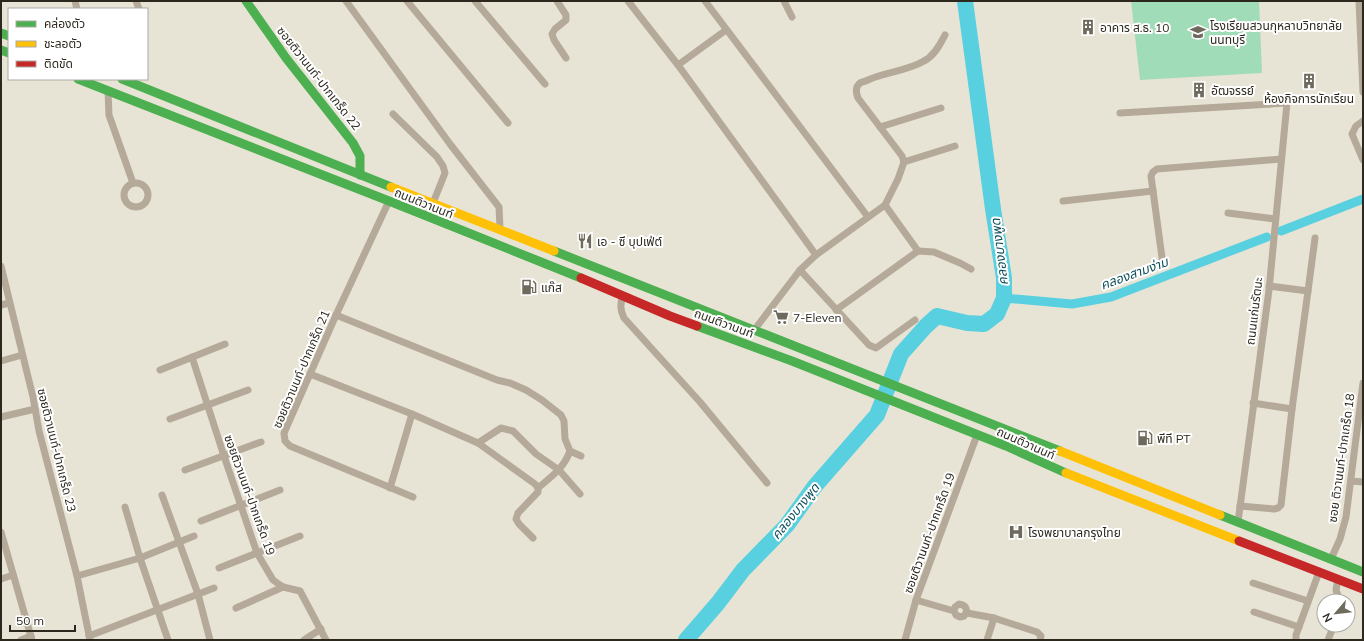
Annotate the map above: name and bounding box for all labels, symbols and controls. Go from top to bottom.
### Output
legend [8,8,148,80]
text: คล่องตัว [44,16,85,31]
building icon: อาคาร ส.ธ. 10 [1079,18,1097,36]
place label: โรงเรียนสวนกุหลาบวิทยาลัย นนทบุรี [1210,18,1342,47]
place label: อาคาร ส.ธ. 10 [1100,20,1169,35]
street label: ซอยติวานนท์-ปากเกร็ด 22 [274,23,364,133]
school or university icon: โรงเรียนสวนกุหลาบวิทยาลัย นนทบุรี [1189,23,1207,41]
text: ชะลอตัว [44,36,82,51]
text: ติดขัด [44,56,73,71]
building icon: ห้องกิจการนักเรียน [1300,72,1318,90]
building icon: อัฒจรรย์ [1190,81,1208,99]
place label: อัฒจรรย์ [1211,83,1254,98]
place label: ห้องกิจการนักเรียน [1264,91,1354,106]
street label: ถนนติวานนท์ [392,184,456,222]
water label: คลองบางพูด [987,217,1012,286]
restaurant icon: เอ - ซี บุปเฟ่ต์ [576,232,594,250]
place label: เอ - ซี บุปเฟ่ต์ [597,234,662,249]
water label: คลองสามง่าม [1098,253,1171,293]
street label: ถนนแก่นรัตนะ [1242,276,1266,346]
fuel station icon: แก๊ส [520,278,538,296]
place label: แก๊ส [541,280,562,295]
street label: ถนนติวานนท์ [692,305,756,341]
street label: ซอยติวานนท์-ปากเกร็ด 21 [269,308,333,430]
supermarket icon: 7-Eleven [772,308,790,326]
place label: 7-Eleven [793,310,842,325]
street label: ซอยติวานนท์-ปากเกร็ด 23 [34,387,80,513]
street label: ซอย ติวานนท์-ปากเกร็ด 18 [1325,392,1357,524]
street label: ถนนติวานนท์ [994,423,1058,463]
fuel station icon: พีที PT [1136,429,1154,447]
place label: พีที PT [1157,431,1191,446]
street label: ซอยติวานนท์-ปากเกร็ด 19 [221,433,279,557]
street label: ซอยติวานนท์-ปากเกร็ด 19 [900,471,958,595]
water label: คลองบางพูด [768,479,824,543]
hospital icon: โรงพยาบาลกรุงไทย [1007,523,1025,541]
place label: โรงพยาบาลกรุงไทย [1028,525,1121,540]
north arrow [1316,593,1356,633]
scale bar [10,607,75,633]
text: N [1319,611,1335,625]
text: 50 m [16,613,44,628]

